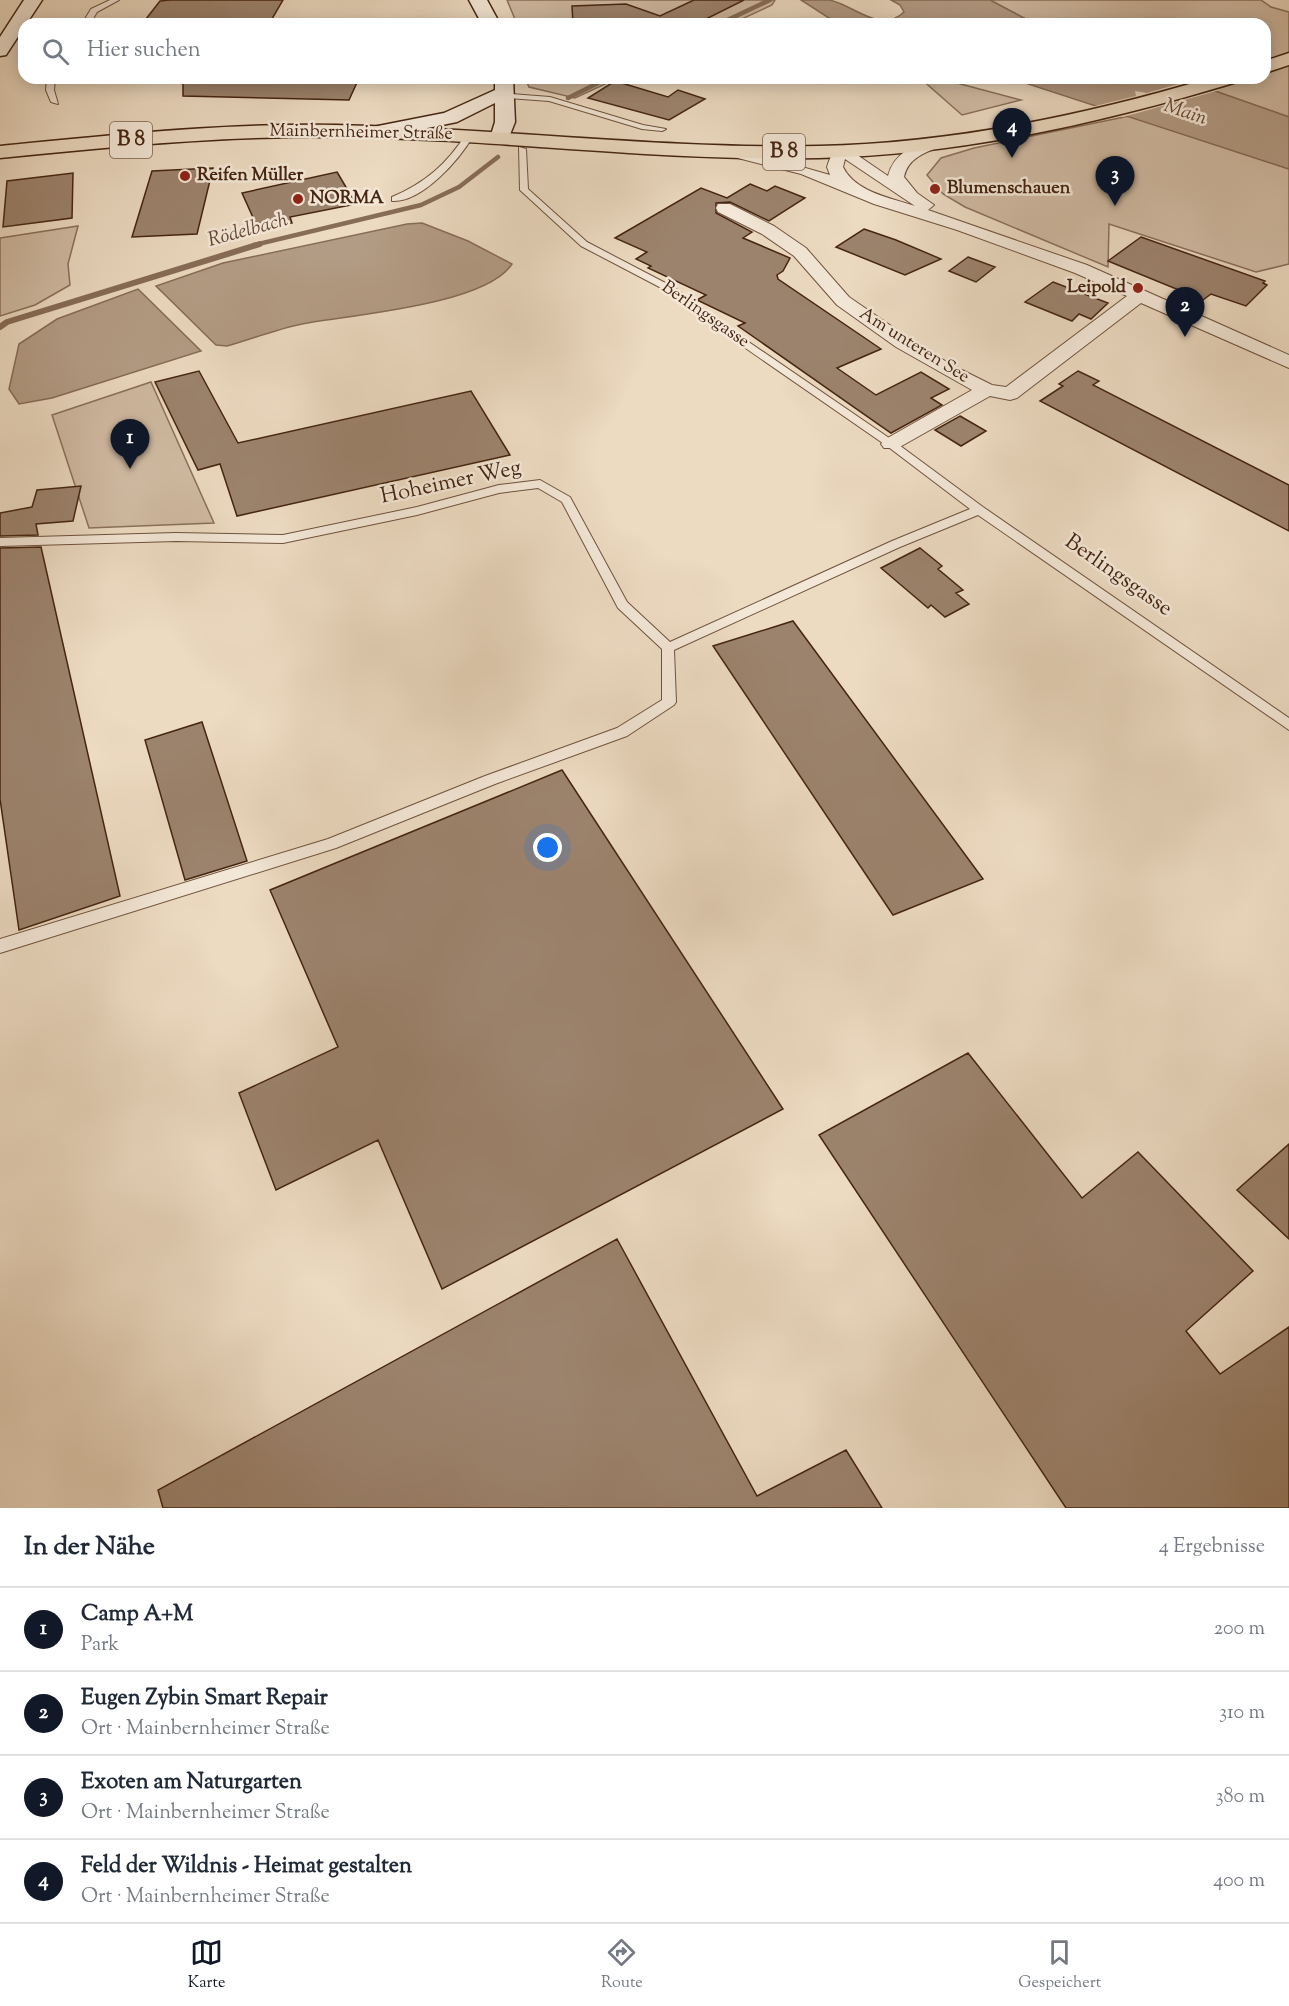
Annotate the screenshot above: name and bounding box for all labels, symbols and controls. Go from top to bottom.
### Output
search box [18,18,1271,84]
icon: search [39,35,72,68]
text: Hier suchen [87,35,201,67]
water label: Main [1159,92,1211,134]
pin: 4 [992,108,1032,158]
street label: Mainbernheimer Straße [269,118,453,148]
road number: B 8 [110,122,152,158]
road number: B 8 [763,134,805,170]
pin: 3 [1096,156,1134,206]
place label: Reifen Müller [197,163,304,189]
marker: Reifen Müller [178,169,192,183]
place label: Blumenschauen [947,176,1071,202]
marker: Blumenschauen [928,182,942,196]
place label: NORMA [310,186,384,212]
marker: NORMA [291,192,305,206]
water label: Rödelbach [205,206,292,256]
street label: Berlingsgasse [656,275,754,355]
place label: Leipold [1067,275,1127,301]
marker: Leipold [1131,281,1145,295]
pin: 2 [1166,288,1204,337]
street label: Am unteren See [854,302,974,390]
pin: 1 [110,420,150,469]
street label: Hoheimer Weg [378,452,524,514]
street label: Berlingsgasse [1058,527,1178,625]
your location [533,833,562,862]
text: In der Nähe [24,1529,155,1566]
text: 4 Ergebnisse [1159,1533,1265,1562]
text: Camp A+M [81,1599,193,1631]
text: 1 [40,1615,47,1644]
text: 200 m [1214,1615,1265,1644]
text: Park [81,1631,119,1660]
text: Eugen Zybin Smart Repair [81,1683,328,1715]
text: 2 [39,1699,48,1728]
text: 310 m [1219,1699,1265,1728]
text: Ort · Mainbernheimer Straße [81,1715,330,1744]
text: Exoten am Naturgarten [81,1767,302,1799]
text: 3 [39,1783,48,1812]
text: 380 m [1216,1783,1265,1812]
text: Ort · Mainbernheimer Straße [81,1799,330,1828]
text: Feld der Wildnis - Heimat gestalten [81,1851,412,1883]
text: 4 [38,1867,49,1896]
text: 400 m [1213,1867,1265,1896]
text: Ort · Mainbernheimer Straße [81,1883,330,1912]
tab: Karte [188,1936,225,1995]
tab: Route [601,1936,643,1995]
tab: Gespeichert [1018,1936,1101,1995]

